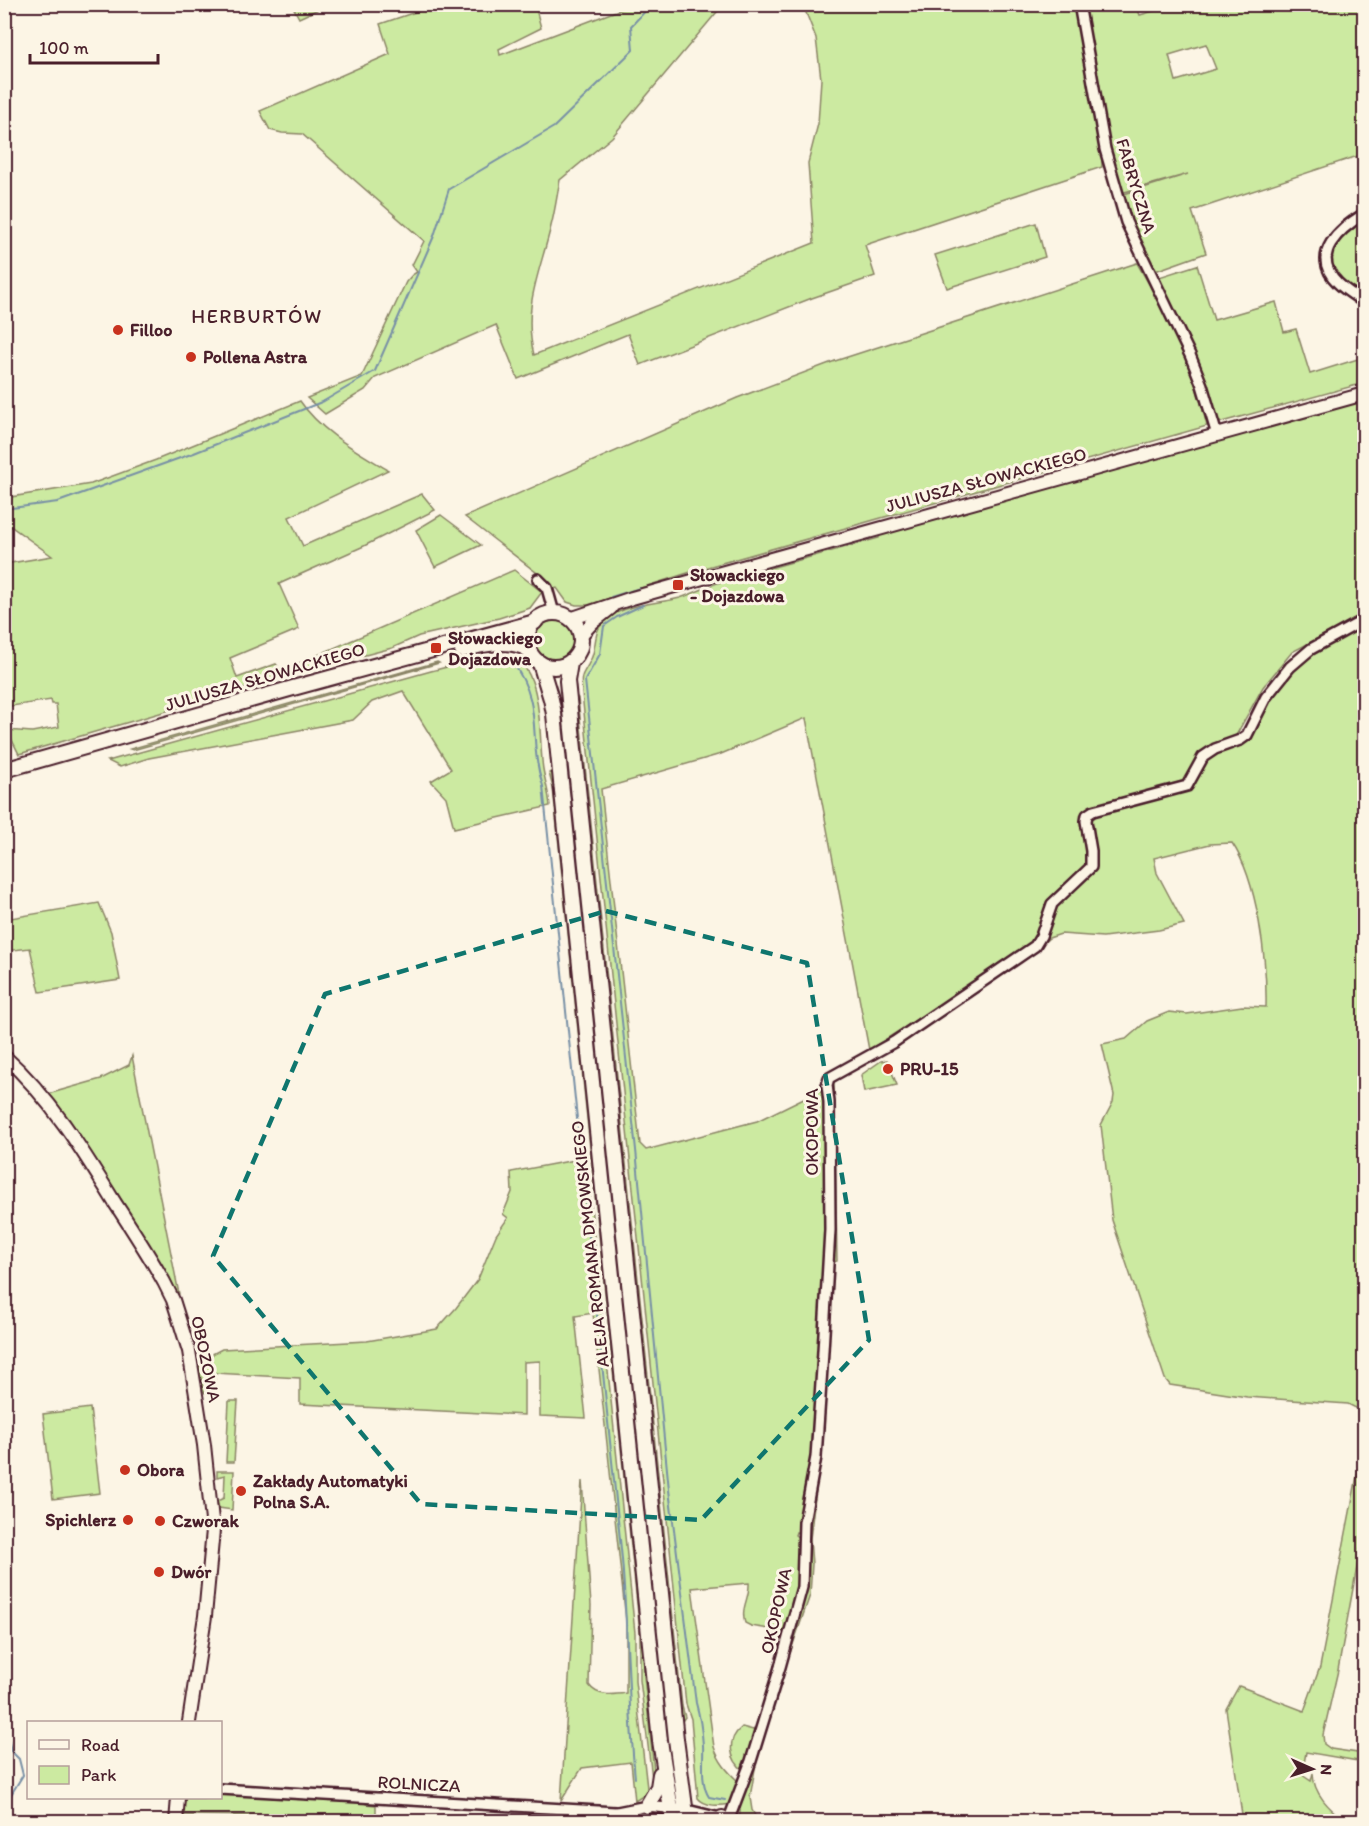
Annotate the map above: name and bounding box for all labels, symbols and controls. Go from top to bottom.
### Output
scale bar [30,27,158,65]
text: 100 m [39,37,89,59]
street label: FABRYCZNA [1111,136,1161,237]
district label: HERBURTÓW [191,304,323,328]
place label: Filloo [130,319,172,341]
marker: Filloo [111,323,125,337]
place label: Pollena Astra [203,346,308,368]
marker: Pollena Astra [184,350,198,364]
street label: JULIUSZA SŁOWACKIEGO [883,443,1089,517]
place label: Słowackiego - Dojazdowa [690,564,785,607]
marker: Słowackiego - Dojazdowa [671,578,685,592]
place label: Słowackiego Dojazdowa [448,627,543,670]
street label: JULIUSZA SŁOWACKIEGO [163,638,367,716]
marker: Słowackiego Dojazdowa [429,641,443,655]
place label: PRU-15 [900,1058,959,1080]
marker: PRU-15 [881,1062,895,1076]
street label: OKOPOWA [801,1088,823,1176]
street label: ALEJA ROMANA DMOWSKIEGO [566,1119,614,1369]
street label: OBOZOWA [186,1314,226,1405]
place label: Obora [137,1459,184,1481]
marker: Obora [118,1463,132,1477]
place label: Zakłady Automatyki Polna S.A. [253,1470,408,1513]
marker: Zakłady Automatyki Polna S.A. [234,1484,248,1498]
place label: Spichlerz [45,1509,117,1531]
place label: Czworak [172,1510,239,1532]
marker: Spichlerz [121,1513,135,1527]
marker: Czworak [153,1514,167,1528]
place label: Dwór [171,1561,212,1583]
marker: Dwór [152,1565,166,1579]
street label: OKOPOWA [755,1565,797,1656]
legend [27,1721,222,1799]
text: Road [81,1734,120,1756]
north arrow [1282,1739,1342,1799]
text: Park [81,1764,116,1786]
text: N [1317,1764,1336,1776]
street label: ROLNICZA [377,1771,462,1797]

